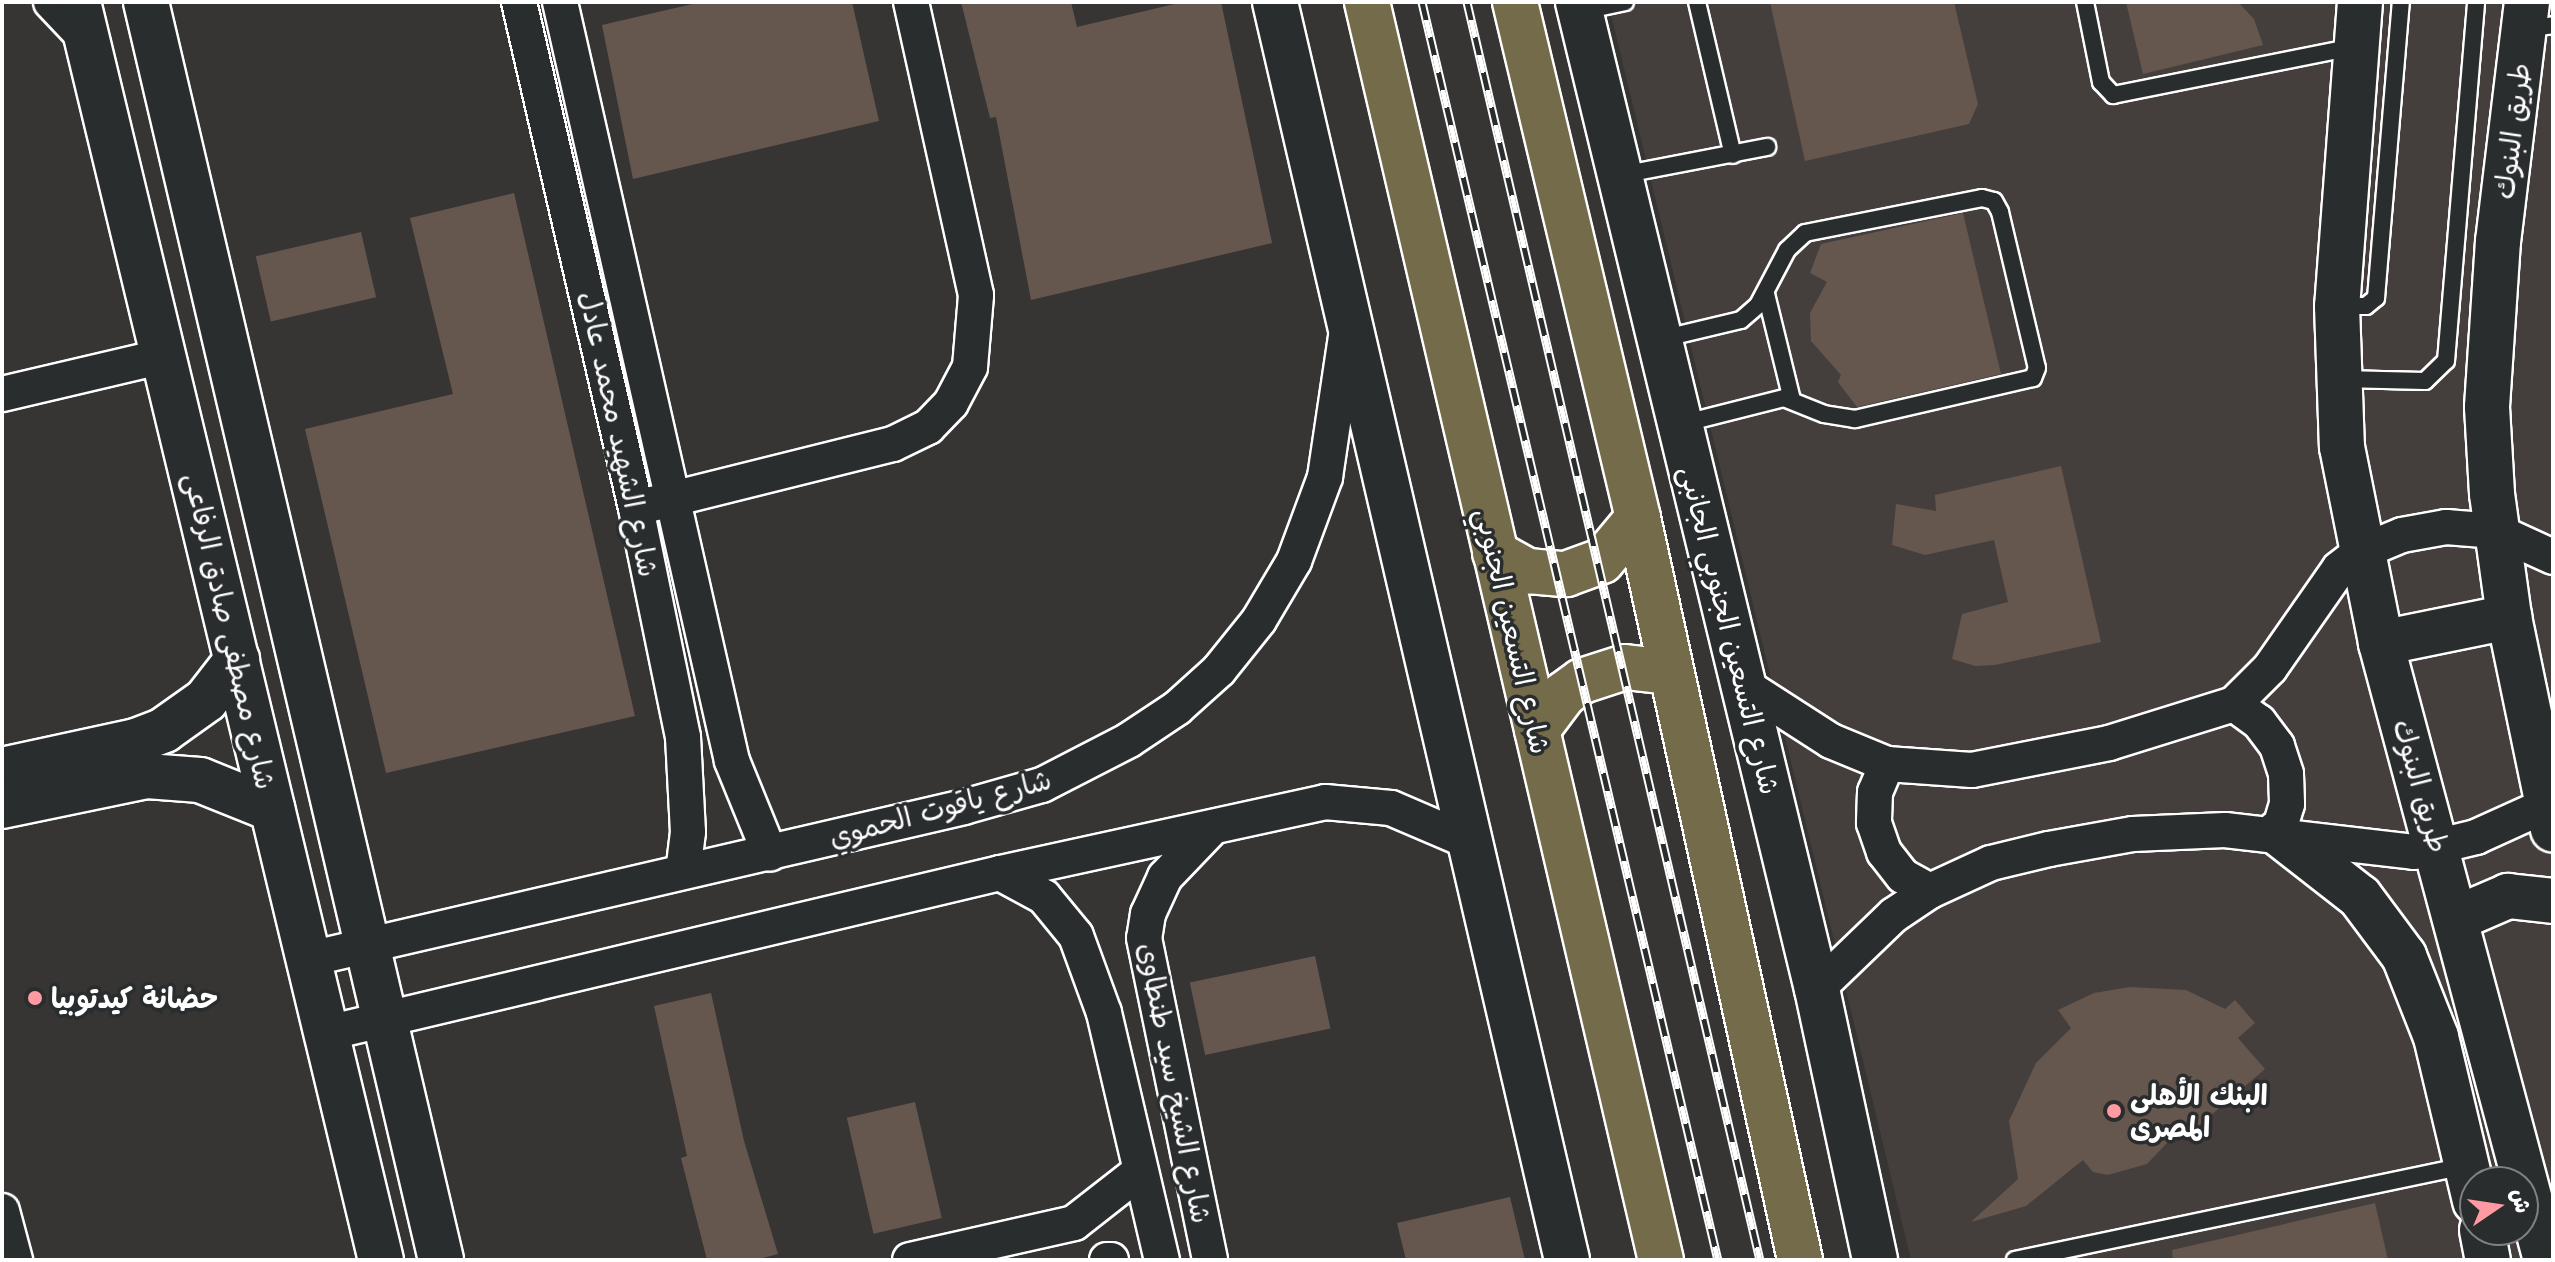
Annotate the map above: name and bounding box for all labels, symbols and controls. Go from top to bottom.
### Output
street label: طريق البنوك [2487,61,2537,201]
street label: شارع الشهيد محمد عادل [572,288,666,580]
street label: شارع التسعين الجنوبي الجانبى [1673,462,1787,798]
street label: شارع مصطفى صادق الرفاعى [177,469,283,793]
street label: شارع التسعين الجنوبي [1468,505,1558,757]
street label: طريق البنوك [2386,715,2456,857]
street label: شارع ياقوت الحموي [825,762,1055,854]
street label: شارع الشيخ سيد طنطاوى [1131,940,1219,1226]
place label: حضانة كيدتوبيا [51,981,218,1015]
marker: حضانة كيدتوبيا [26,989,44,1007]
place label: البنك الأهلى المصرى [2130,1078,2268,1144]
marker: البنك الأهلى المصرى [2105,1102,2123,1120]
north arrow [2459,1166,2539,1246]
text: ش [2504,1186,2538,1216]

